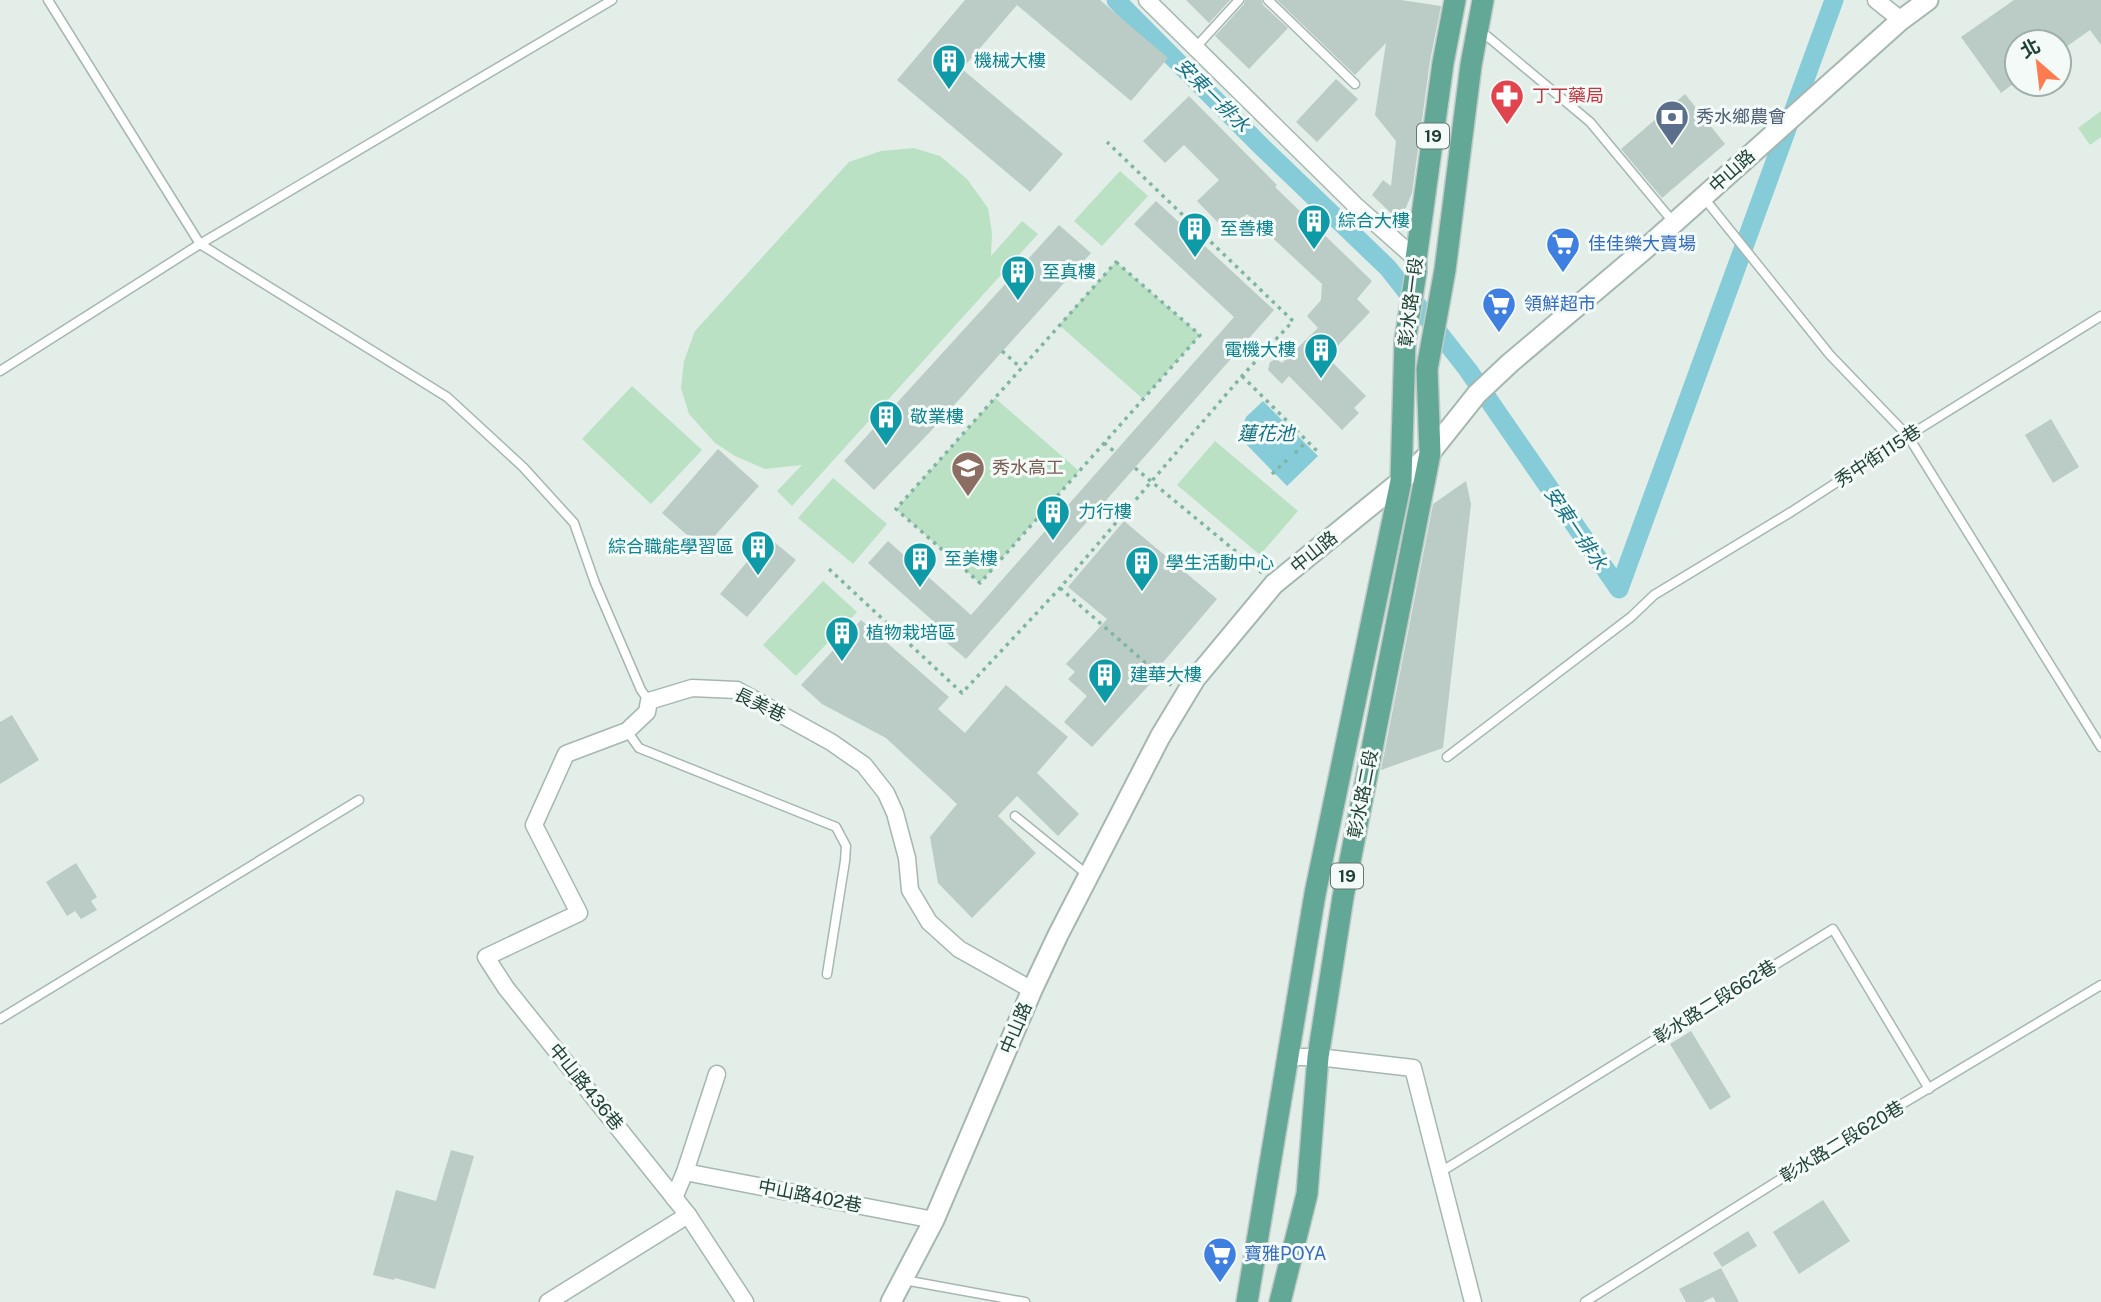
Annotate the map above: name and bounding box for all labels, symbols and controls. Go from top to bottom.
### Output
north arrow [2003,28,2073,98]
text: 北 [2016,34,2044,62]
building icon: 機械大樓 [930,42,968,91]
place label: 機械大樓 [974,50,1046,71]
water label: 安東一排水 [1172,54,1255,137]
pharmacy icon: 丁丁藥局 [1488,77,1526,126]
place label: 丁丁藥局 [1532,85,1604,106]
bank icon: 秀水鄉農會 [1653,98,1691,147]
place label: 秀水鄉農會 [1696,106,1786,127]
road number: 19 [1417,124,1449,148]
street label: 中山路 [1705,145,1759,196]
building icon: 綜合大樓 [1295,202,1333,251]
building icon: 至善樓 [1176,210,1214,259]
place label: 綜合大樓 [1338,210,1410,231]
place label: 至善樓 [1220,218,1274,239]
supermarket icon: 佳佳樂大賣場 [1544,225,1582,274]
place label: 佳佳樂大賣場 [1588,233,1696,254]
building icon: 至真樓 [999,253,1037,302]
street label: 彰水路一段 [1395,256,1426,348]
place label: 至真樓 [1042,261,1096,282]
supermarket icon: 領鮮超市 [1480,285,1518,334]
place label: 領鮮超市 [1524,293,1596,314]
building icon: 電機大樓 [1302,331,1340,380]
place label: 電機大樓 [1224,339,1296,360]
building icon: 敬業樓 [867,398,905,447]
place label: 敬業樓 [910,406,964,427]
street label: 秀中街115巷 [1831,420,1925,491]
water label: 蓮花池 [1237,422,1296,444]
school or university icon: 秀水高工 [949,449,987,498]
place label: 秀水高工 [992,457,1064,478]
water label: 安東一排水 [1540,482,1612,574]
building icon: 力行樓 [1034,493,1072,542]
place label: 力行樓 [1078,501,1132,522]
street label: 中山路 [1286,526,1341,577]
building icon: 綜合職能學習區 [739,528,777,577]
place label: 綜合職能學習區 [608,536,734,557]
building icon: 至美樓 [901,540,939,589]
building icon: 學生活動中心 [1123,544,1161,593]
place label: 至美樓 [944,548,998,569]
place label: 學生活動中心 [1166,552,1274,573]
building icon: 植物栽培區 [823,614,861,663]
place label: 植物栽培區 [866,622,956,643]
building icon: 建華大樓 [1086,656,1124,705]
place label: 建華大樓 [1130,664,1202,685]
street label: 長美巷 [731,683,789,726]
street label: 彰水路二段 [1344,748,1381,840]
road number: 19 [1331,863,1363,888]
street label: 彰水路二段662巷 [1649,955,1780,1048]
street label: 中山路 [995,999,1036,1057]
street label: 中山路436巷 [545,1039,628,1134]
street label: 彰水路二段620巷 [1776,1096,1908,1187]
street label: 中山路402巷 [757,1175,864,1216]
supermarket icon: 寶雅POYA [1201,1235,1239,1284]
place label: 寶雅POYA [1244,1243,1327,1264]

